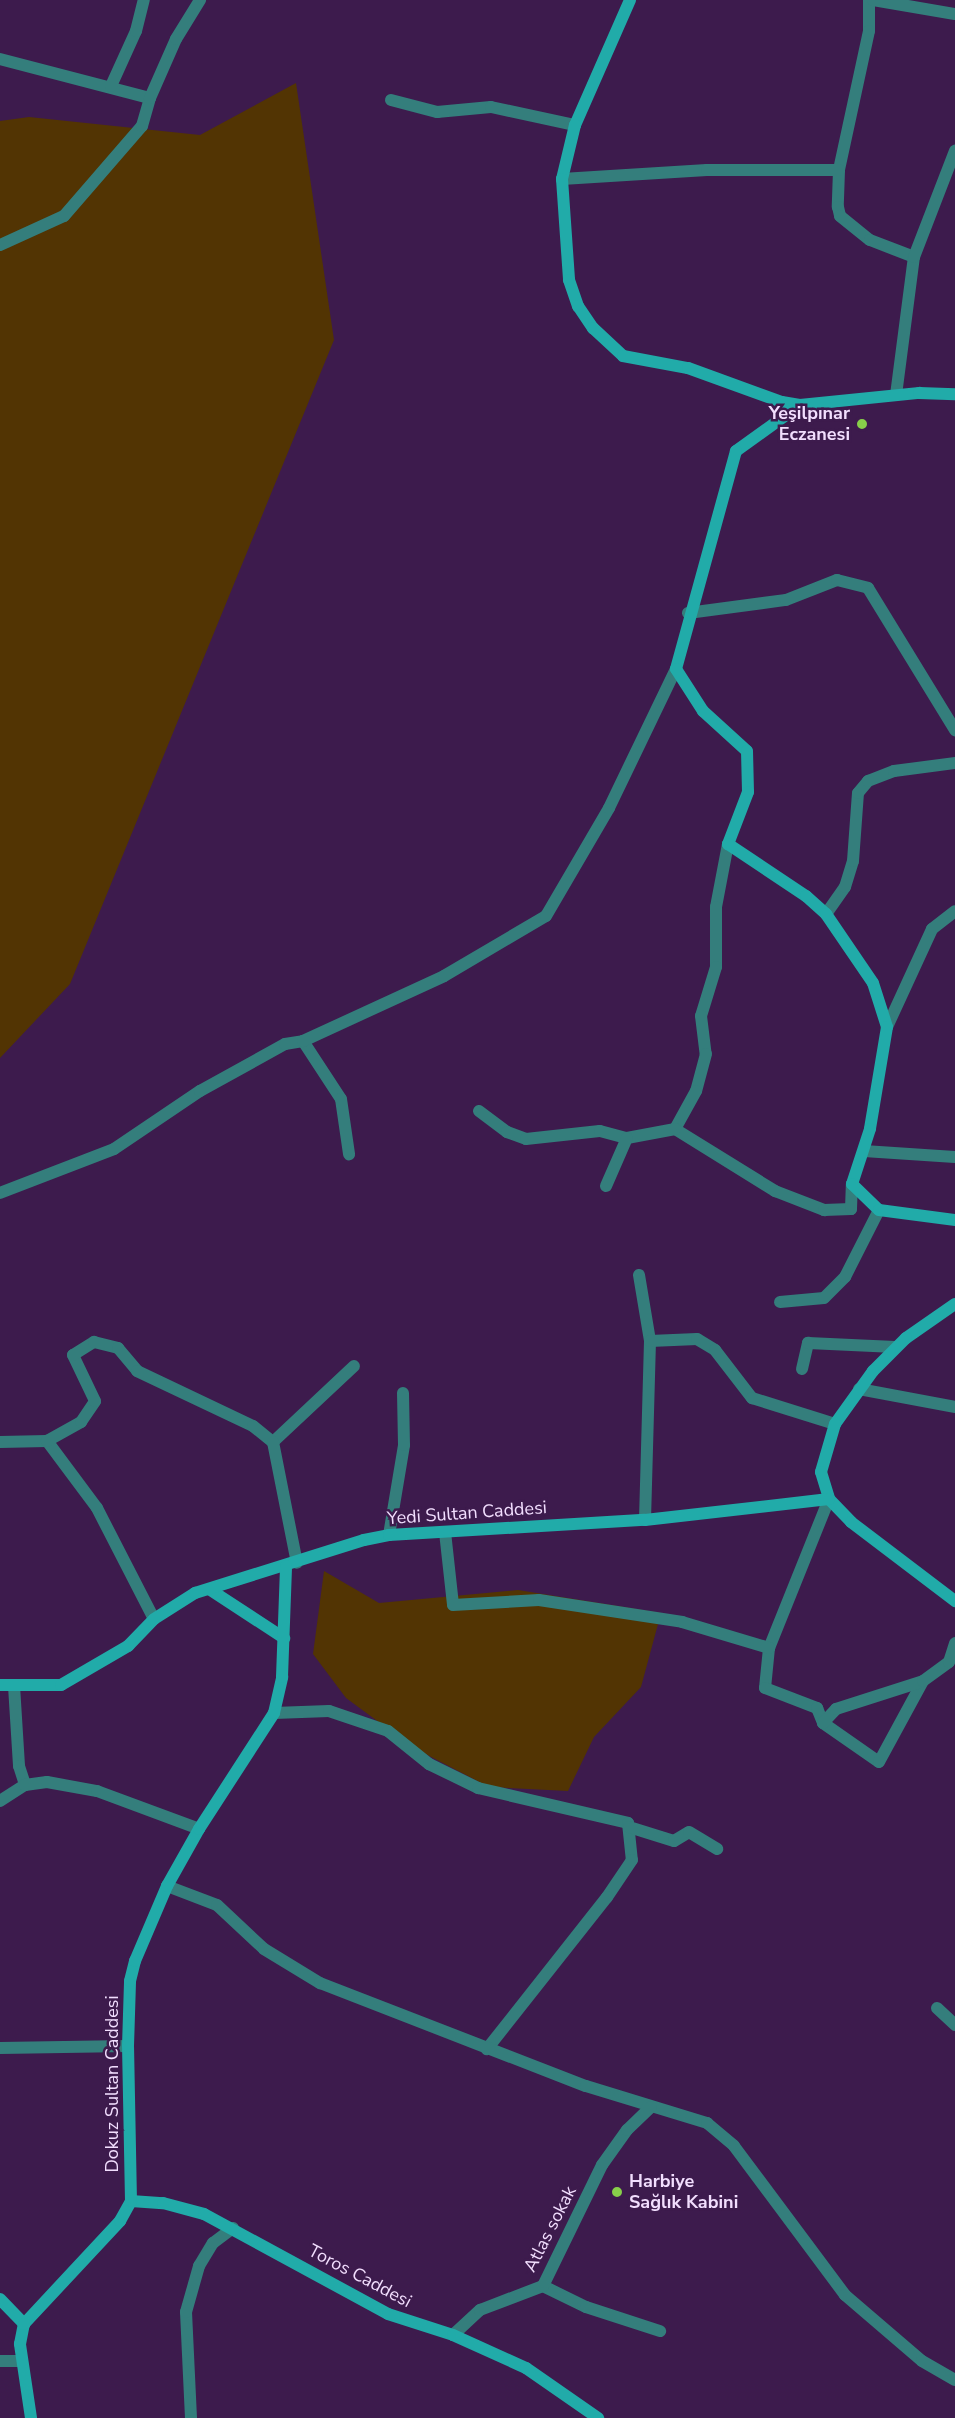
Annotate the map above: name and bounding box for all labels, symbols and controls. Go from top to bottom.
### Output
place label: Yeşilpınar Eczanesi [769,403,850,446]
marker: Yeşilpınar Eczanesi [855,417,869,431]
street label: Yedi Sultan Caddesi [386,1497,548,1529]
street label: Dokuz Sultan Caddesi [101,1995,123,2173]
place label: Harbiye Sağlık Kabini [629,2171,738,2214]
street label: Atlas sokak [519,2182,581,2276]
marker: Harbiye Sağlık Kabini [610,2185,624,2199]
street label: Toros Caddesi [305,2240,415,2312]

